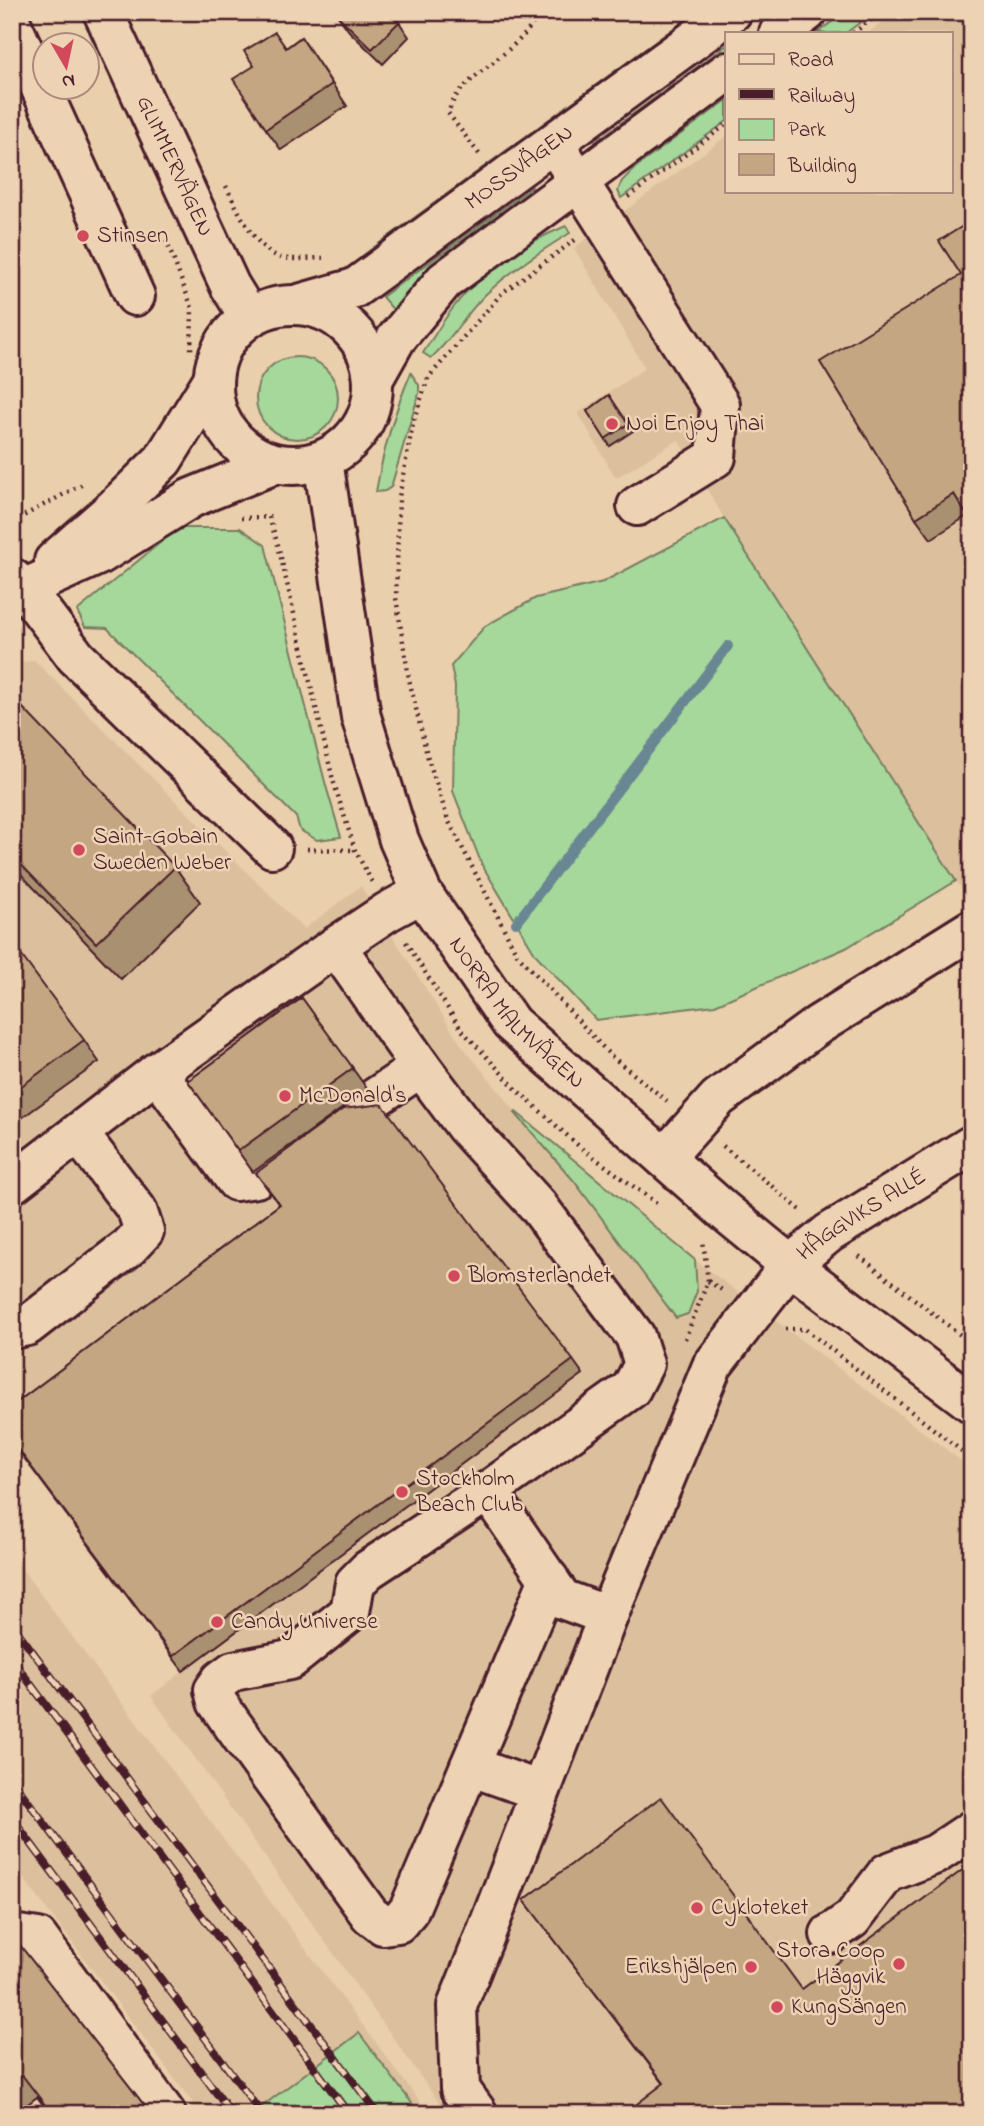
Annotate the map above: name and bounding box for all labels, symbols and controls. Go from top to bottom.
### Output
north arrow [32,32,102,102]
legend [725,32,953,192]
text: Road [788,46,834,76]
text: N [60,66,77,95]
text: Railway [788,82,855,114]
street label: GLIMMERVÄGEN [128,90,221,242]
text: Park [788,116,827,146]
street label: MOSSVÄGEN [458,117,581,219]
text: Building [787,152,857,184]
place label: Stinsen [97,220,168,253]
marker: Stinsen [75,228,91,244]
place label: Noi Enjoy Thai [626,408,764,443]
marker: Noi Enjoy Thai [604,416,620,432]
place label: Saint-Gobain Sweden Weber [93,821,232,880]
marker: Saint-Gobain Sweden Weber [71,842,87,858]
street label: NORRA MALMVÄGEN [440,930,592,1097]
place label: McDonald's [299,1080,407,1113]
marker: McDonald's [277,1088,293,1104]
street label: HÄGGVIKS ALLÉ [790,1161,933,1269]
place label: Blomsterlandet [467,1260,611,1293]
marker: Blomsterlandet [446,1268,462,1284]
place label: Stockholm Beach Club [415,1463,523,1522]
marker: Stockholm Beach Club [394,1484,410,1500]
place label: Candy Universe [231,1606,379,1641]
marker: Candy Universe [209,1614,225,1630]
place label: Cykloteket [711,1892,809,1927]
marker: Cykloteket [689,1900,705,1916]
place label: Stora Coop Häggvik [776,1935,886,1995]
place label: Erikshjälpen [625,1951,737,1984]
marker: Stora Coop Häggvik [891,1956,907,1972]
marker: Erikshjälpen [743,1959,759,1975]
place label: KungSängen [791,1991,907,2025]
marker: KungSängen [769,1999,785,2015]

